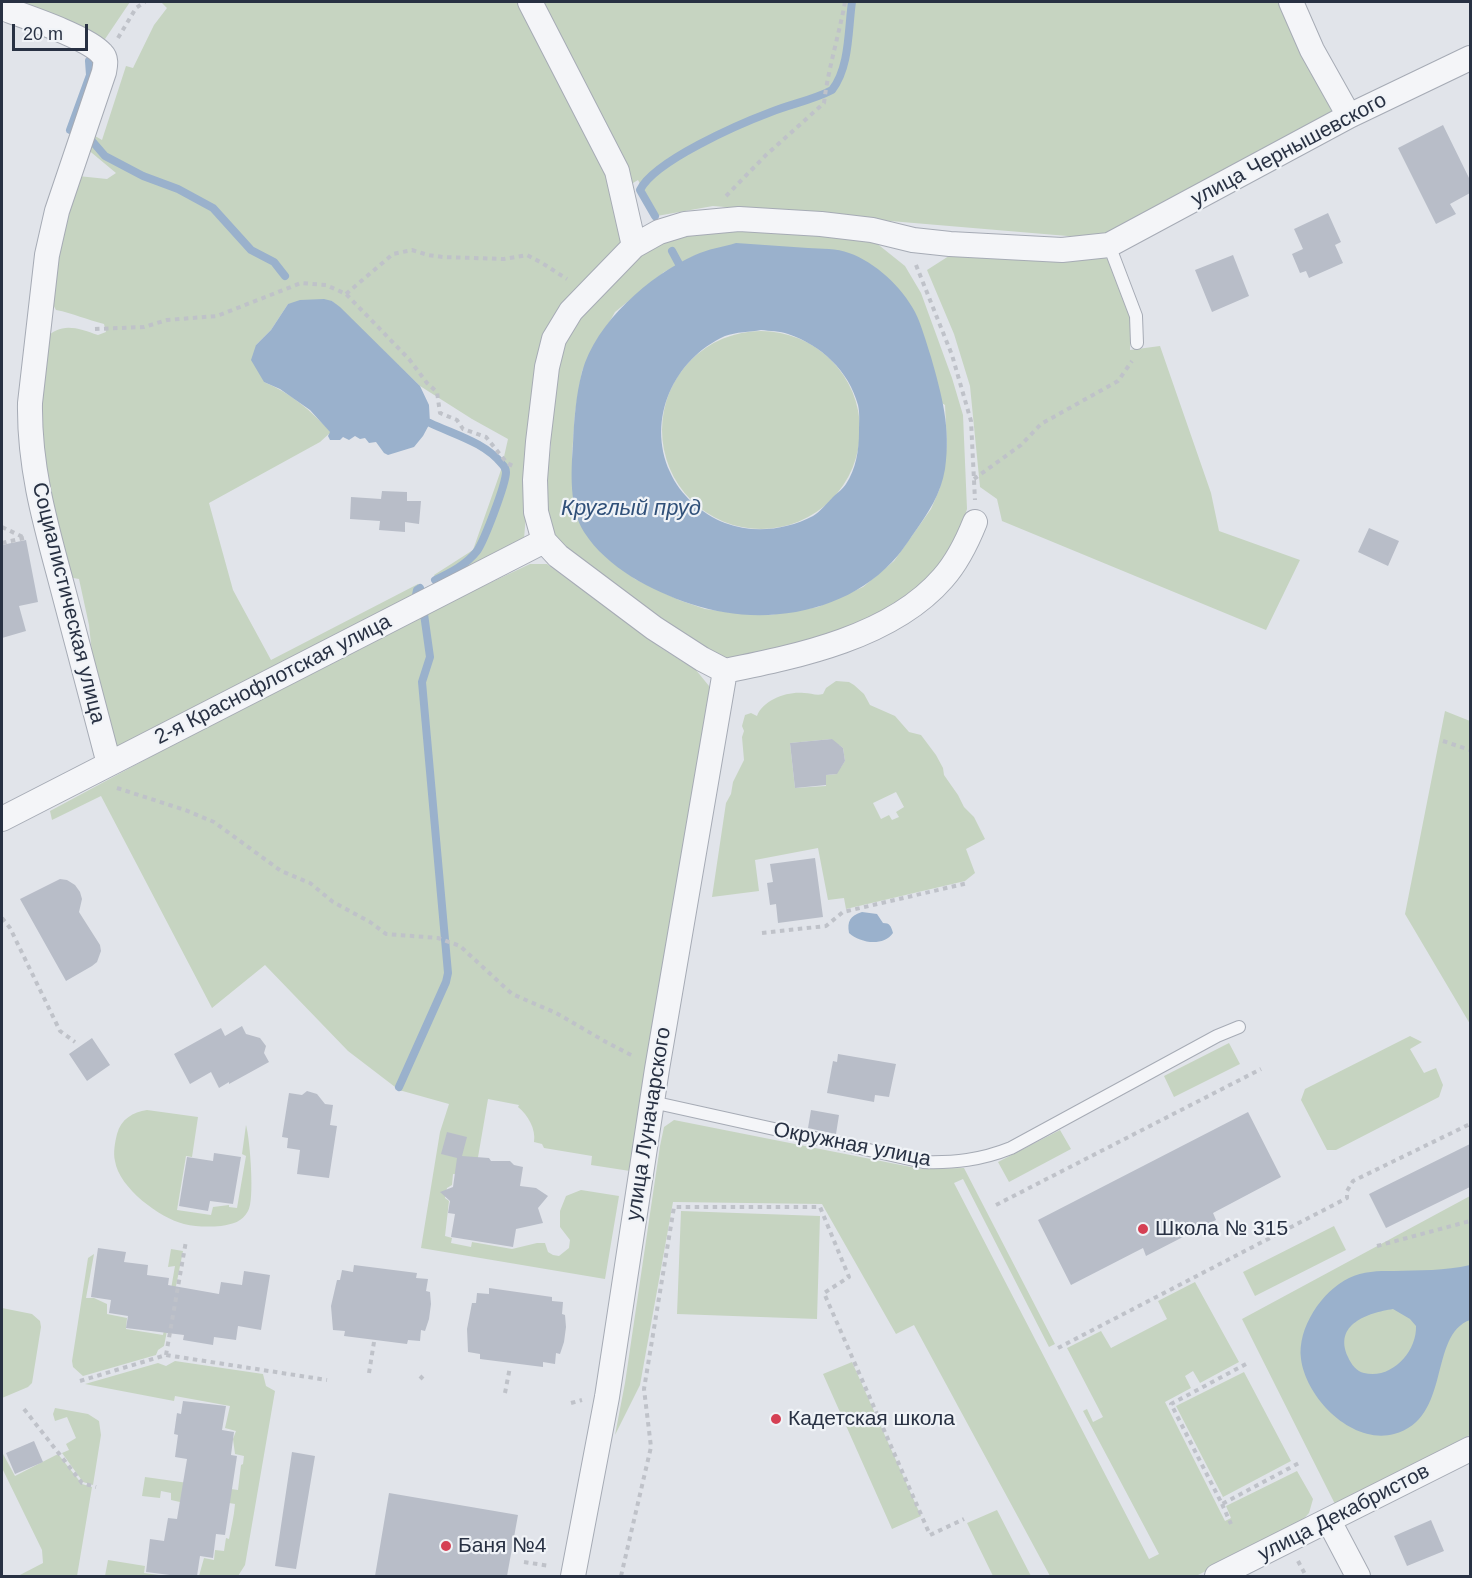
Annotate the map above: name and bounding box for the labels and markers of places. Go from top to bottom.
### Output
place label: Школа № 315 [1155,1216,1288,1242]
marker: Школа № 315 [1136,1222,1150,1236]
place label: Кадетская школа [788,1406,955,1432]
marker: Кадетская школа [769,1412,783,1426]
place label: Баня №4 [458,1533,546,1559]
marker: Баня №4 [439,1539,453,1553]

